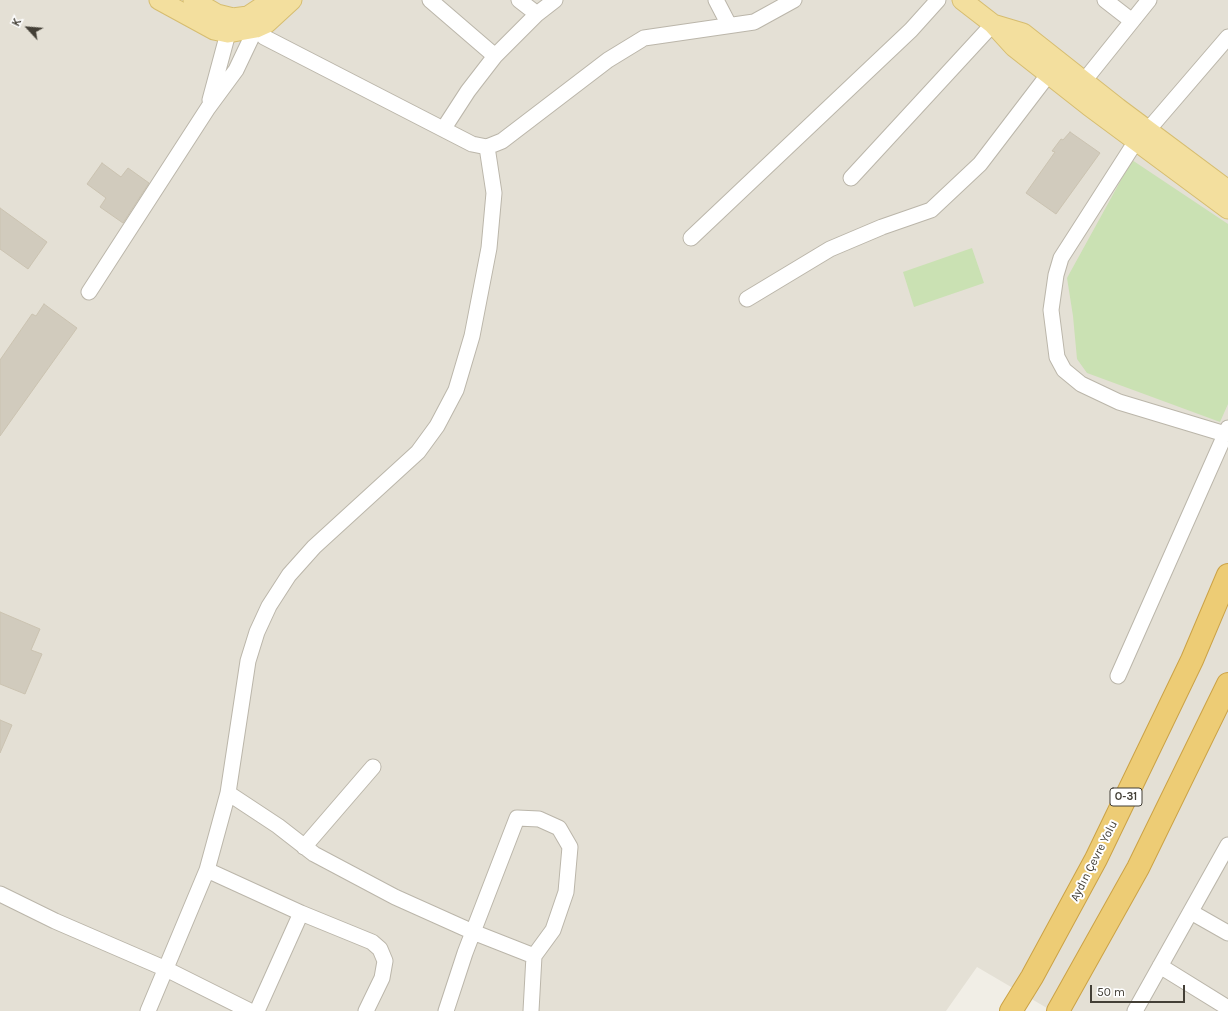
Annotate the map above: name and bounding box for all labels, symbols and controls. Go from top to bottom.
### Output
north arrow [8,8,48,48]
text: K [9,16,24,29]
road number: O-31 [1110,788,1142,806]
street label: Aydın Çevre Yolu [1067,818,1121,904]
scale bar [1092,977,1187,1003]
text: 50 m [1097,985,1125,999]

